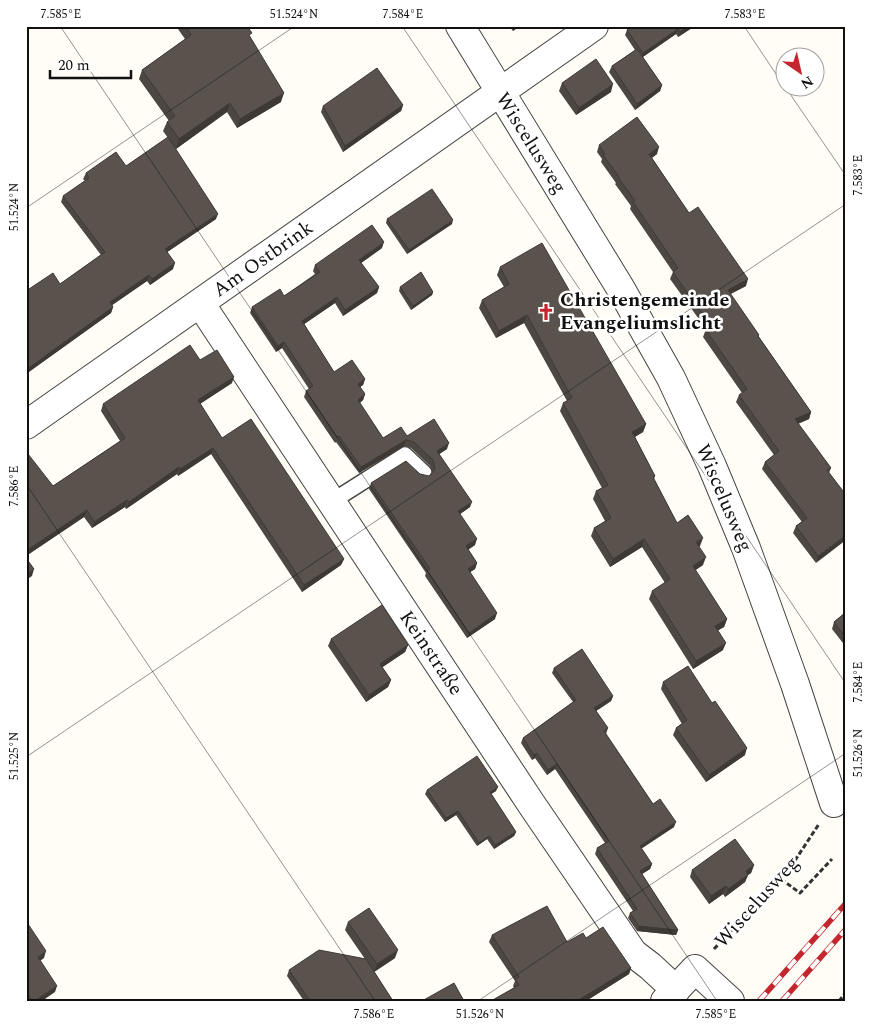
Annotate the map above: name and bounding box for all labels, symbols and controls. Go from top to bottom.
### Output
text: 7.585°E [41,5,81,24]
text: 51.524°N [270,5,318,24]
text: 7.584°E [383,5,423,24]
text: 7.583°E [725,5,765,24]
scale bar [50,48,131,80]
north arrow [774,48,824,98]
text: 20 m [58,54,90,77]
text: N [796,70,818,94]
street label: Wiscelusweg [488,86,574,200]
text: 7.583°E [849,155,868,195]
text: 51.524°N [5,183,24,231]
street label: Am Ostbrink [206,213,320,305]
place label: Christengemeinde Evangeliumslicht [560,285,730,338]
church icon: Christengemeinde Evangeliumslicht [536,302,556,322]
street label: Wiscelusweg [688,439,760,557]
text: 7.586°E [5,466,24,506]
street label: Keinstraße [391,604,471,702]
text: 7.584°E [849,662,868,702]
text: 51.526°N [849,729,868,777]
text: 51.525°N [5,732,24,780]
street label: Wiscelusweg [707,849,807,955]
text: 7.586°E [354,1005,394,1024]
text: 51.526°N [456,1005,504,1024]
text: 7.585°E [696,1005,736,1024]

